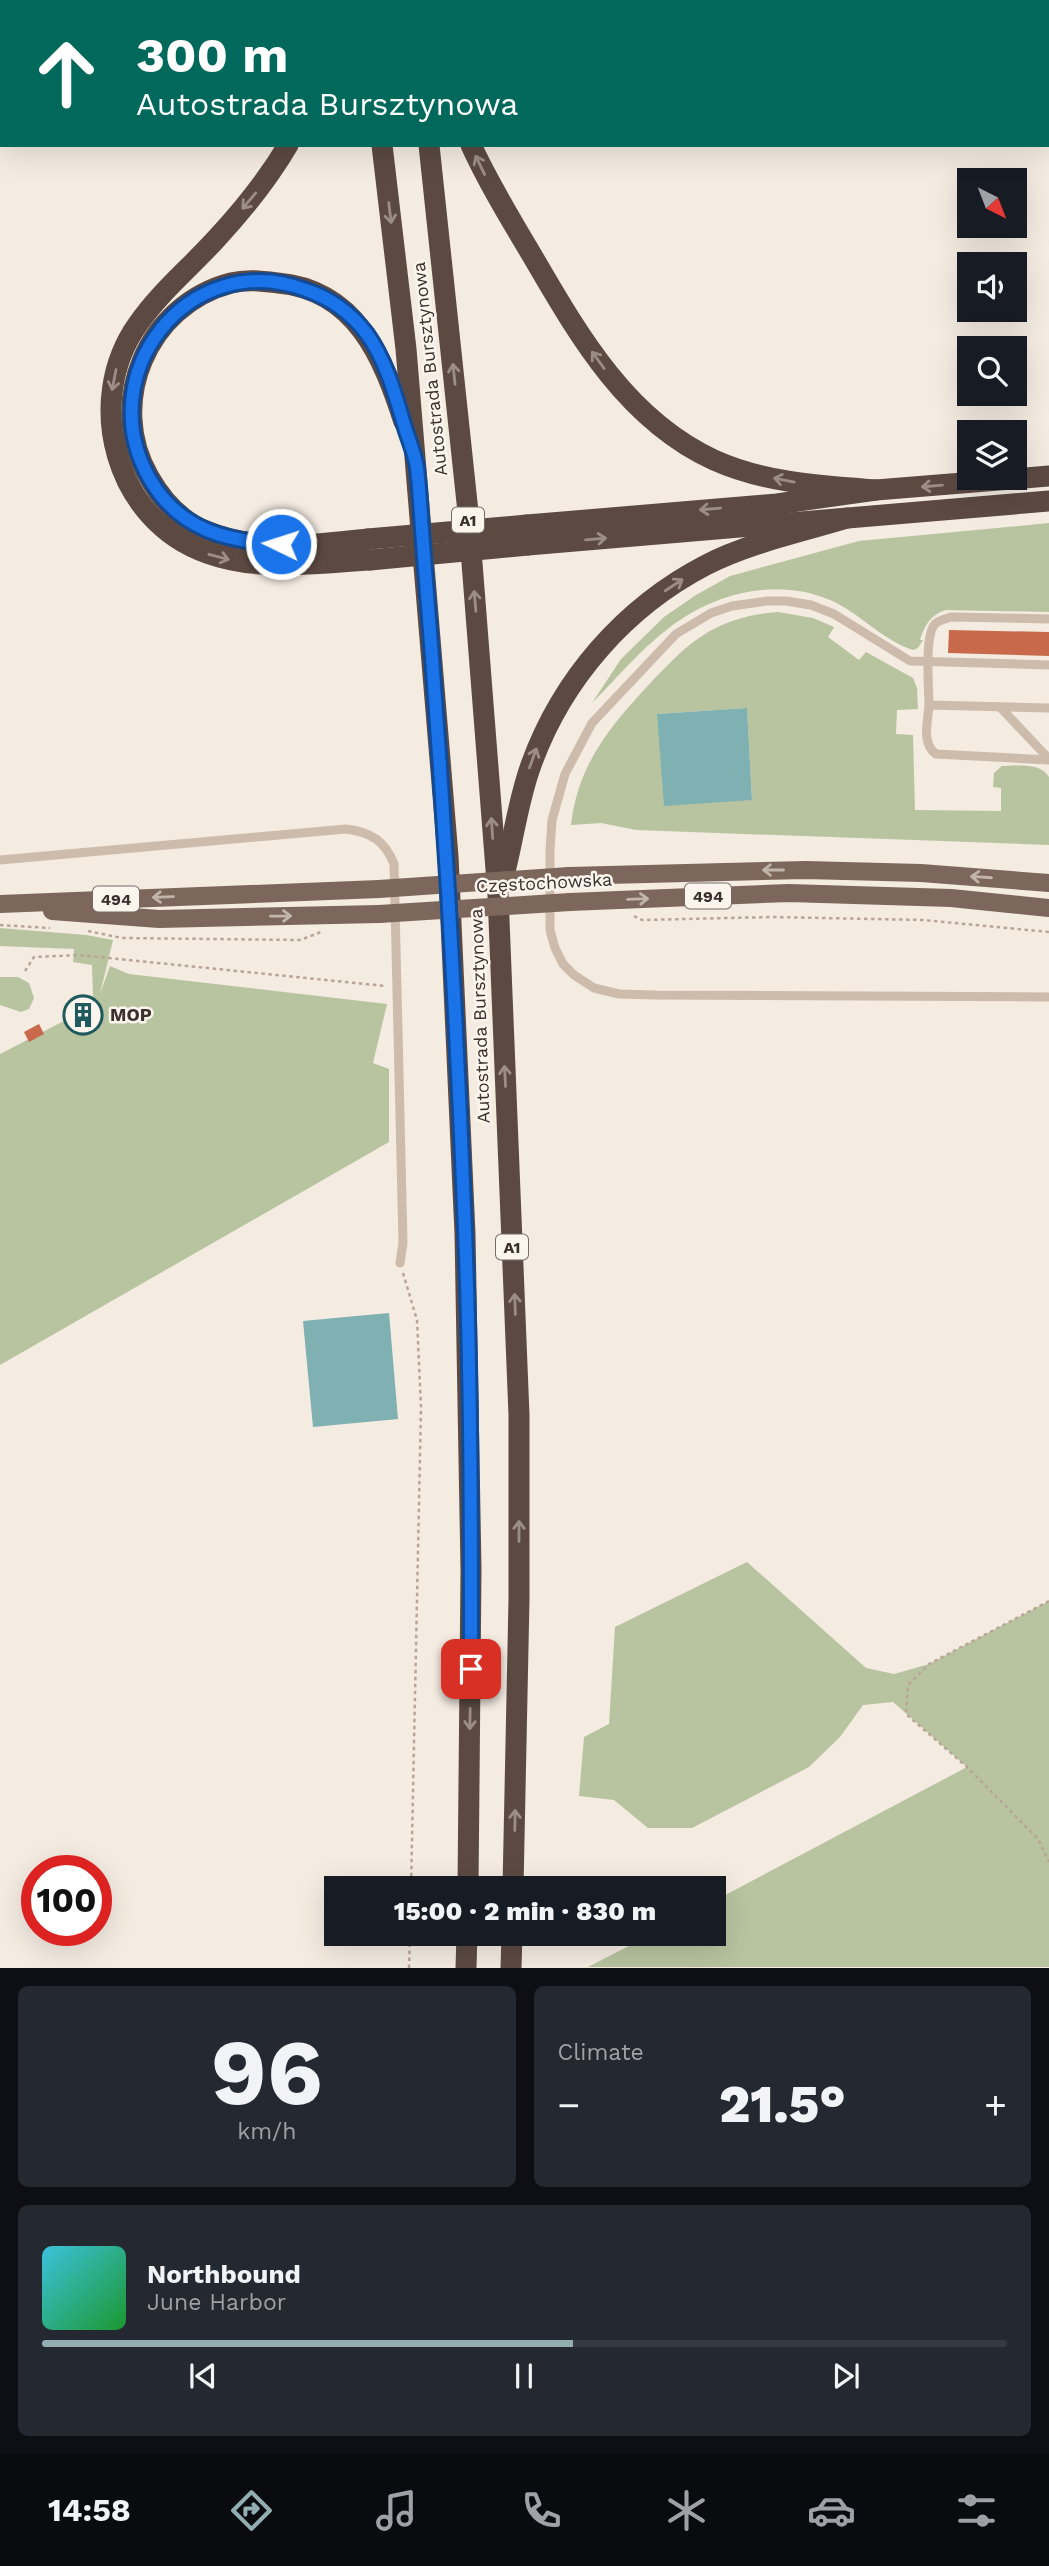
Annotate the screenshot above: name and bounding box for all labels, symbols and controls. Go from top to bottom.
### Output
text: 300 m [136,26,288,84]
icon: ahead [21,28,112,119]
text: Autostrada Bursztynowa [136,85,518,123]
one-way arrow [473,155,487,176]
north arrow [957,168,1027,238]
map controls [957,168,1027,490]
one-way arrow [241,192,257,210]
one-way arrow [384,201,397,224]
button: sound [957,252,1027,322]
street label: Autostrada Bursztynowa [408,261,451,477]
button: search [957,336,1027,406]
one-way arrow [591,351,605,370]
one-way arrow [448,363,461,386]
one-way arrow [107,368,120,391]
button: layers [957,420,1027,490]
one-way arrow [773,473,796,487]
one-way arrow [921,480,944,493]
one-way arrow [700,503,722,516]
position arrow [244,507,318,581]
road number: A1 [452,508,484,533]
one-way arrow [585,532,607,545]
one-way arrow [207,551,230,564]
one-way arrow [664,578,683,592]
one-way arrow [468,590,481,612]
one-way arrow [528,748,541,770]
one-way arrow [485,816,498,839]
one-way arrow [761,863,784,877]
street label: Częstochowska [475,868,613,897]
one-way arrow [970,871,993,884]
road number: 494 [685,884,731,908]
road number: 494 [93,886,139,911]
one-way arrow [152,890,175,903]
one-way arrow [626,892,649,905]
street label: Autostrada Bursztynowa [465,908,494,1124]
one-way arrow [269,910,292,923]
building icon: MOP [62,994,104,1036]
place label: MOP [110,1004,152,1025]
one-way arrow [498,1066,511,1088]
road number: A1 [496,1234,528,1260]
one-way arrow [508,1292,521,1315]
one-way arrow [512,1520,526,1543]
pin [441,1639,501,1699]
icon: arrive [452,1650,490,1688]
one-way arrow [463,1707,477,1730]
one-way arrow [508,1809,522,1832]
speed limit sign: 100 [21,1855,112,1946]
text: 15:00 · 2 min · 830 m [394,1896,656,1926]
text: 96 [211,2019,323,2126]
text: Climate [558,2039,644,2066]
text: 21.5° [719,2074,846,2135]
text: − [558,2083,580,2127]
text: + [984,2083,1007,2127]
text: km/h [237,2118,296,2145]
text: Northbound [147,2259,301,2289]
text: June Harbor [147,2289,286,2316]
icon: previous [184,2357,222,2395]
icon: pause [505,2357,543,2395]
icon: next [827,2357,865,2395]
icon: directions [227,2486,276,2535]
icon: music [372,2486,421,2535]
icon: phone [517,2486,566,2535]
icon: climate [662,2486,711,2535]
icon: car [807,2486,856,2535]
icon: filters [952,2486,1001,2535]
text: 14:58 [48,2491,131,2529]

